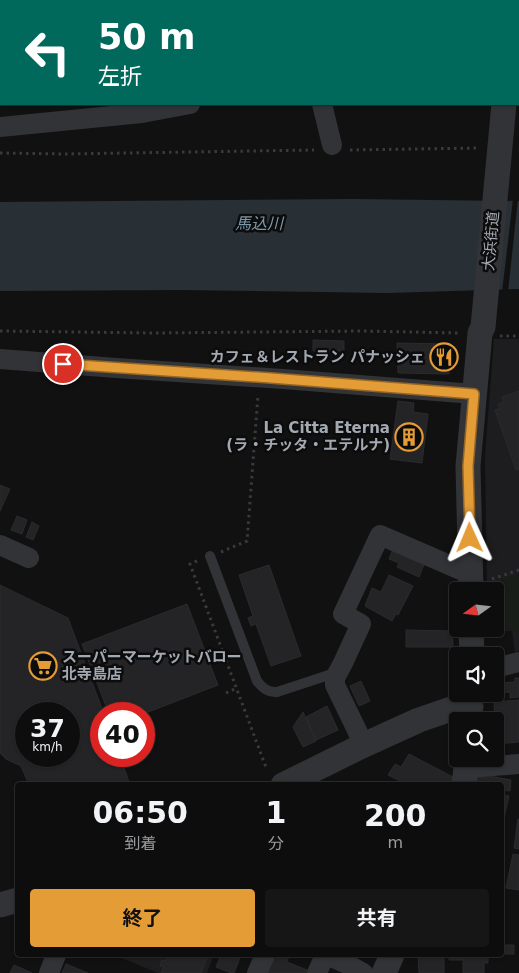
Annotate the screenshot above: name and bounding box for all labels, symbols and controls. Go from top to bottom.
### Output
text: 50 m [98,17,195,57]
icon: left [15,20,80,85]
text: 左折 [98,64,142,89]
street label: 大浜街道 [479,210,503,272]
water label: 馬込川 [235,214,285,233]
restaurant icon: カフェ＆レストラン パナッシェ [429,342,459,372]
pin [42,343,84,385]
place label: カフェ＆レストラン パナッシェ [210,348,425,366]
icon: arrive [49,350,77,378]
place label: La Citta Eterna (ラ・チッタ・エテルナ) [226,419,390,454]
building icon: La Citta Eterna (ラ・チッタ・エテルナ) [394,422,424,452]
position arrow [443,511,495,563]
north arrow [449,582,504,638]
map controls [449,582,504,767]
button: sound [449,647,504,702]
place label: スーパーマーケットバロー 北寺島店 [62,648,242,683]
supermarket icon: スーパーマーケットバロー 北寺島店 [28,651,58,681]
speed limit sign: 40 [90,702,155,767]
button: search [449,712,504,767]
text: 37 [30,714,65,743]
text: km/h [32,740,63,754]
text: 06:50 [93,795,188,830]
text: 1 [266,795,286,830]
text: 200 [364,798,427,833]
text: m [387,833,403,852]
text: 到着 [124,834,156,853]
text: 分 [268,834,284,853]
button: 終了 [30,889,255,947]
button: 共有 [265,889,489,947]

